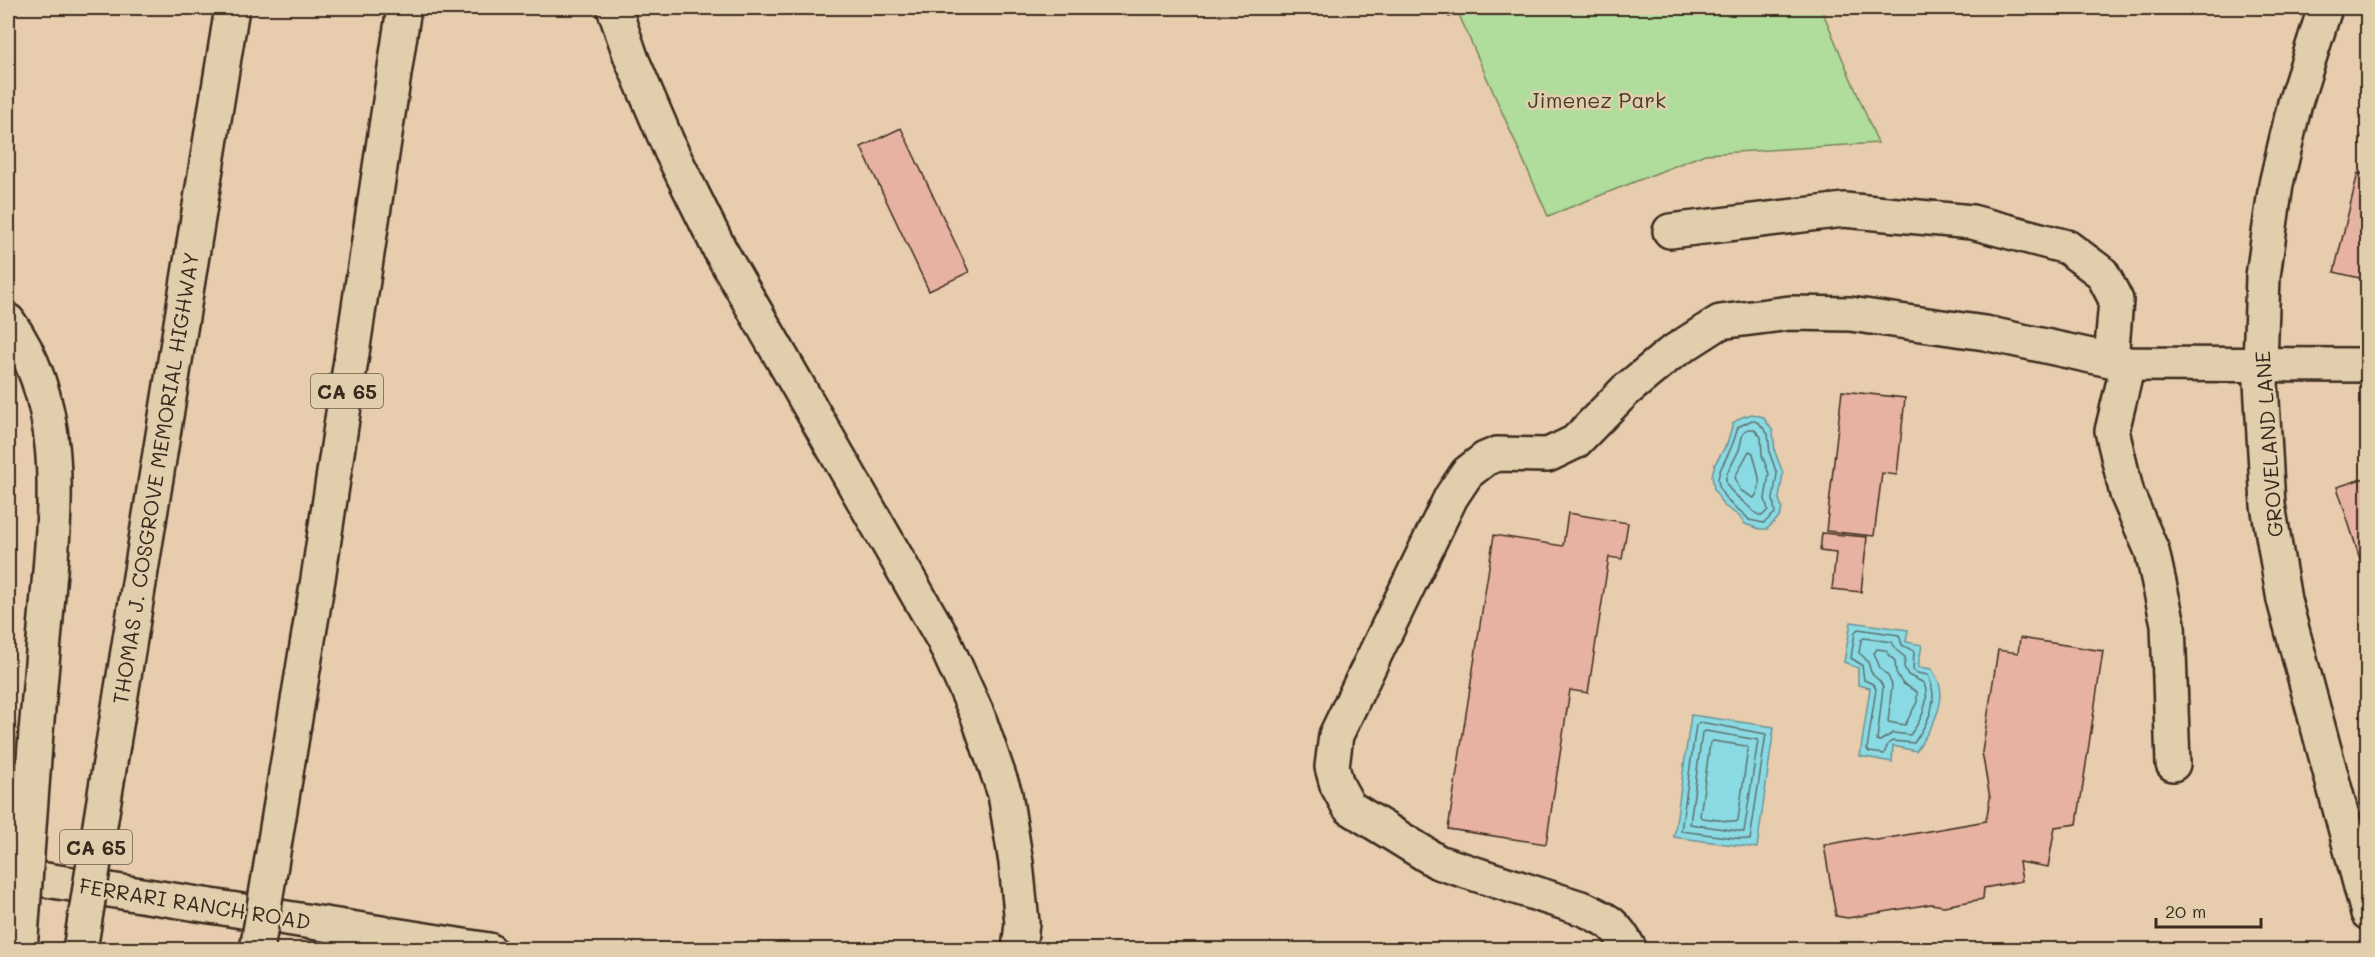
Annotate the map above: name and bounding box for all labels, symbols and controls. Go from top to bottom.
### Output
park label: Jimenez Park [1528,86,1666,113]
street label: THOMAS J. COSGROVE MEMORIAL HIGHWAY [106,250,204,706]
street label: GROVELAND LANE [2248,350,2288,538]
road number: CA 65 [311,374,383,408]
road number: CA 65 [60,830,132,864]
street label: FERRARI RANCH ROAD [77,871,313,935]
scale bar [2156,891,2261,929]
text: 20 m [2165,899,2206,923]

